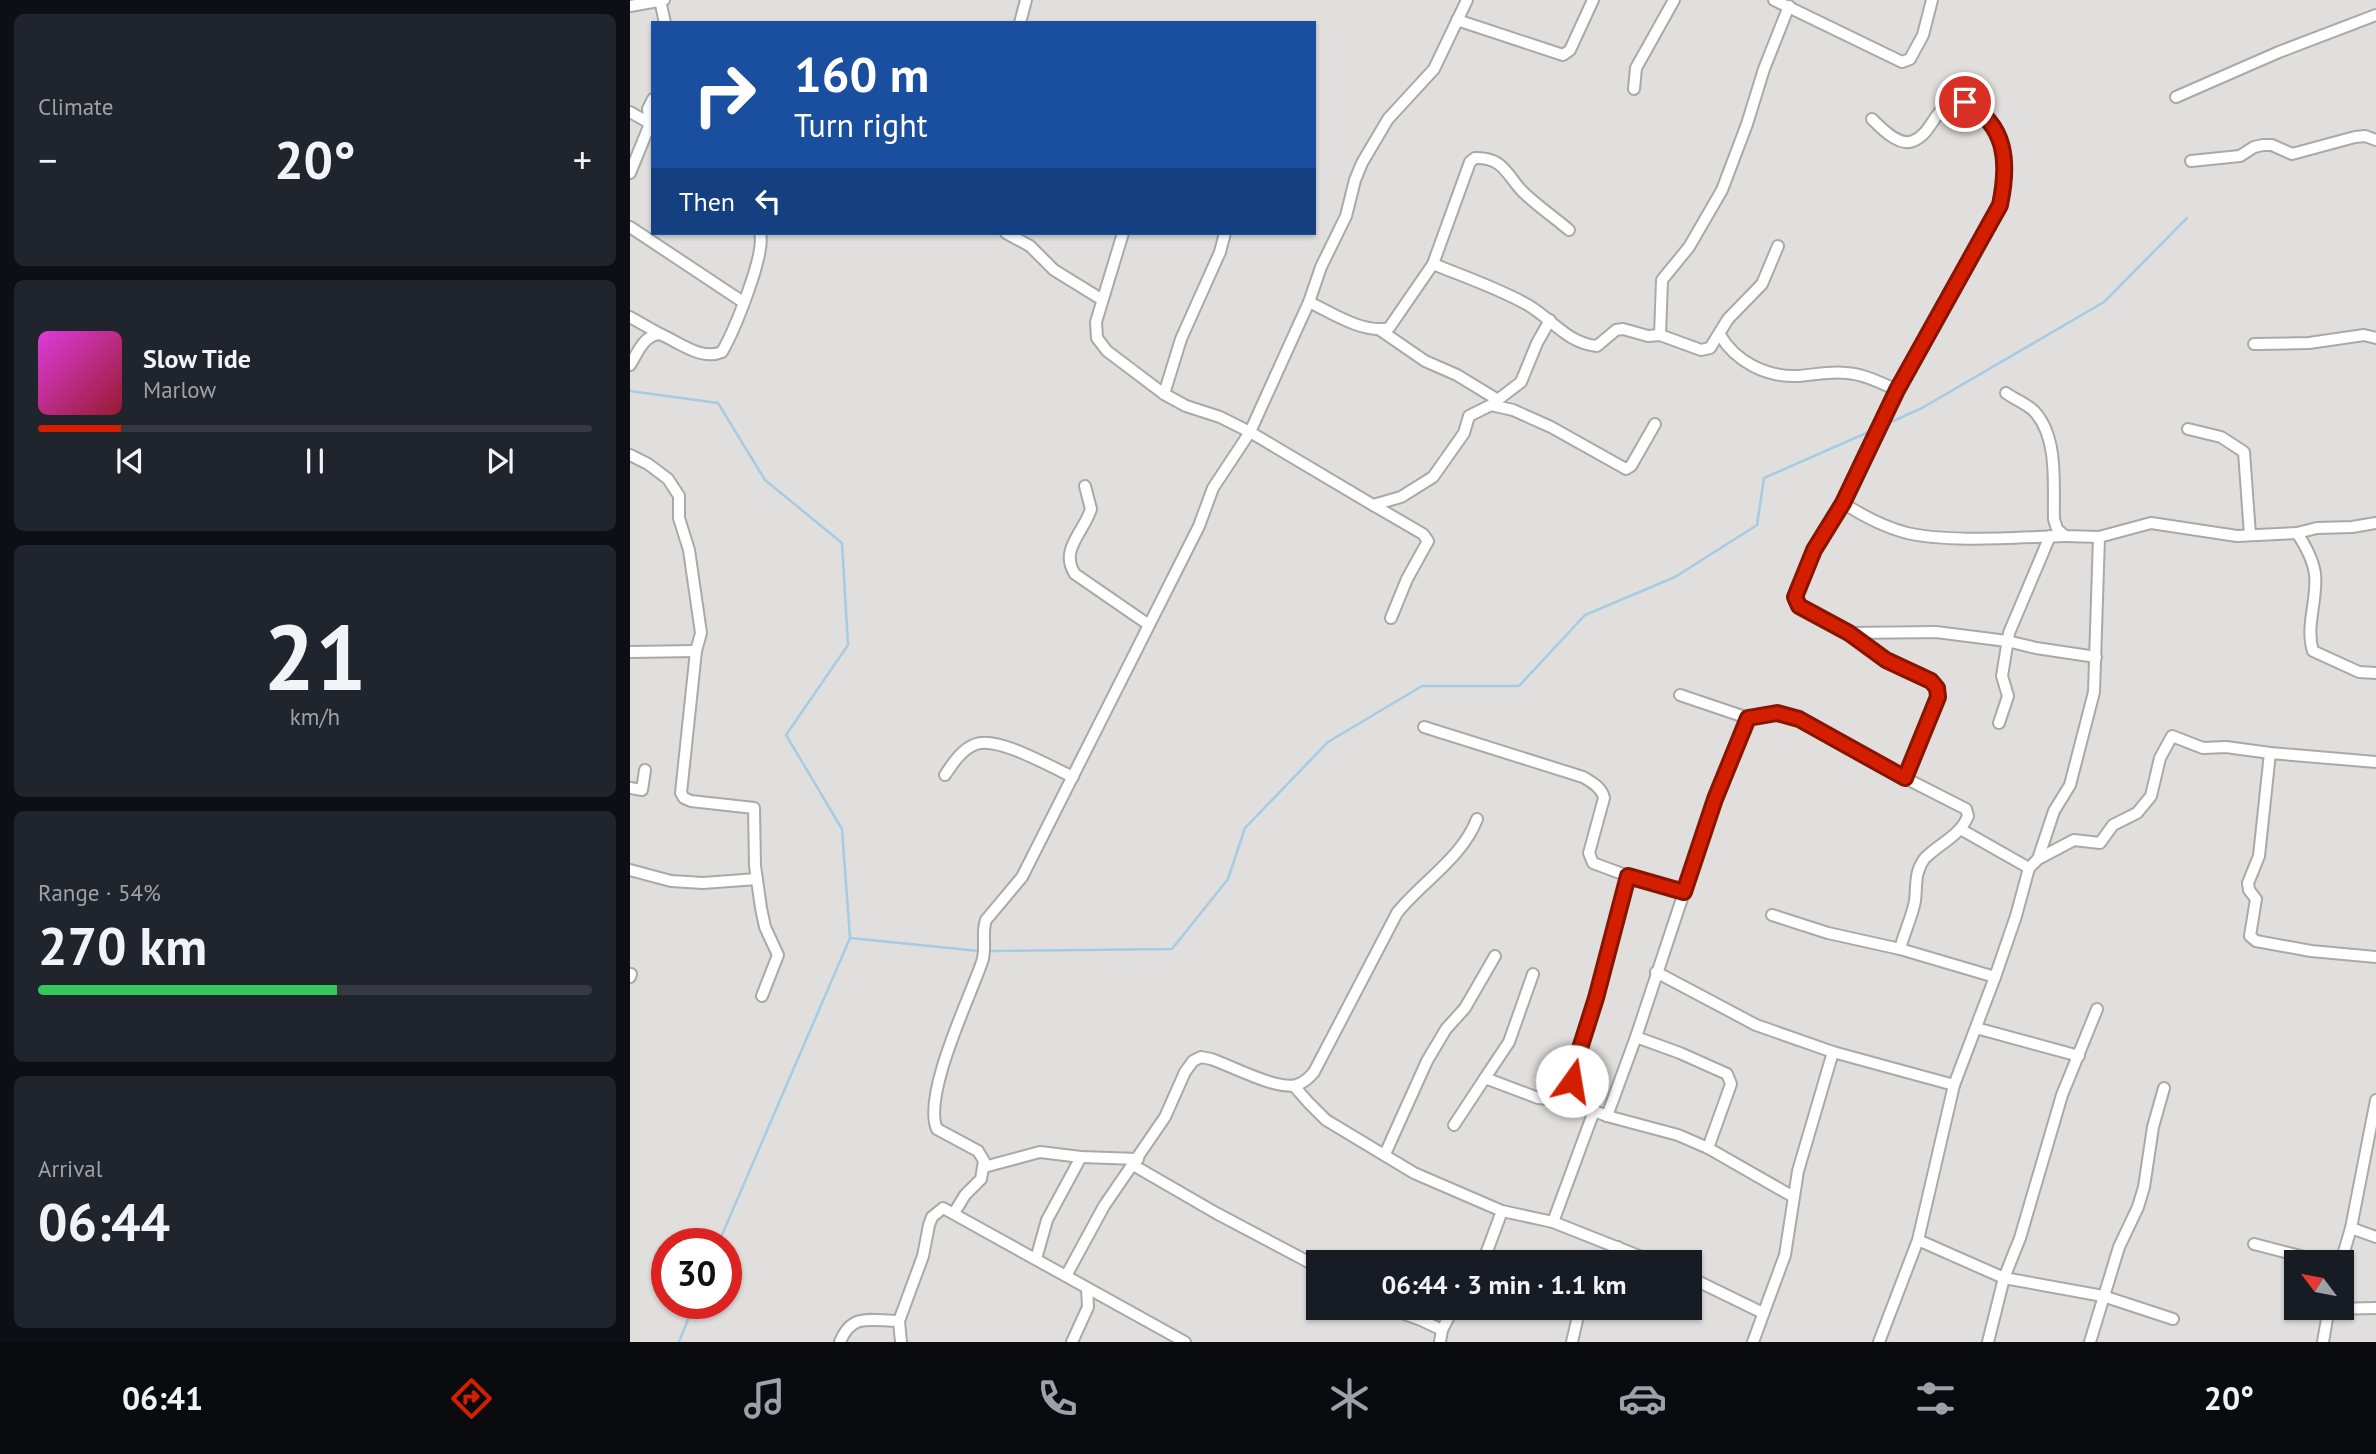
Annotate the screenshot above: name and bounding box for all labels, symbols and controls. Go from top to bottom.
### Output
text: 160 m [794,42,929,106]
icon: right [679,49,770,140]
pin [1935,72,1995,132]
icon: arrive [1946,83,1984,121]
text: Climate [38,92,113,121]
text: Turn right [794,104,928,146]
text: 20° [274,126,356,193]
text: − [38,135,57,184]
text: + [573,135,592,184]
icon: left [749,182,787,220]
text: Then [679,185,735,218]
text: Slow Tide [143,342,251,375]
text: Marlow [143,375,216,404]
icon: previous [111,442,149,480]
icon: pause [296,442,334,480]
icon: next [481,442,519,480]
text: 21 [263,597,367,715]
text: km/h [290,702,340,731]
text: Range · 54% [38,878,161,907]
text: 270 km [38,912,207,979]
position arrow [1535,1044,1609,1118]
text: Arrival [38,1154,102,1183]
text: 06:44 [38,1188,170,1255]
speed limit sign: 30 [651,1228,742,1319]
north arrow [2284,1250,2354,1320]
map controls [2284,1250,2354,1320]
text: 06:44 · 3 min · 1.1 km [1382,1268,1627,1301]
icon: directions [447,1374,496,1423]
icon: music [740,1374,789,1423]
icon: phone [1033,1374,1082,1423]
icon: climate [1325,1374,1374,1423]
icon: car [1618,1374,1667,1423]
icon: filters [1911,1374,1960,1423]
text: 06:41 [122,1377,203,1419]
text: 20° [2204,1377,2254,1419]

